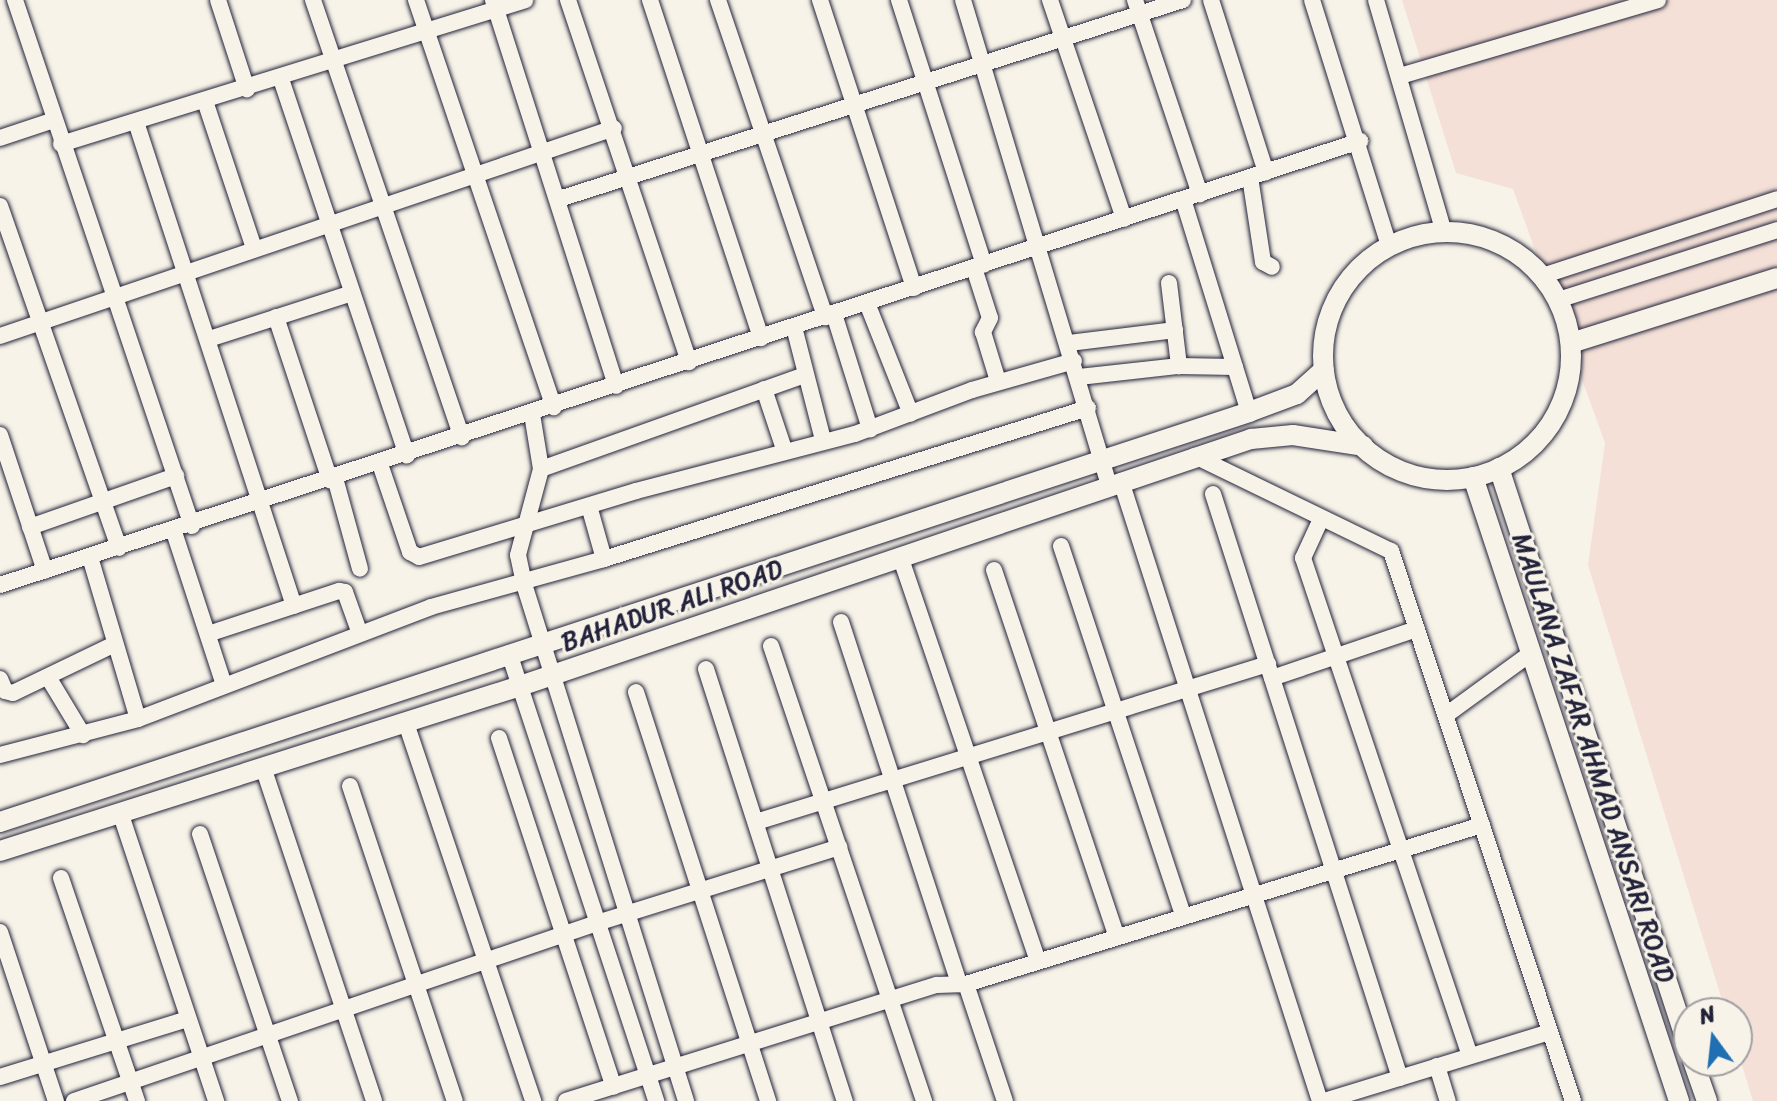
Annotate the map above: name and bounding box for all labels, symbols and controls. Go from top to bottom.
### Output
street label: MAULANA ZAFAR AHMAD ANSARI ROAD [1505,529,1681,987]
street label: BAHADUR ALI ROAD [557,553,787,659]
text: N [1695,994,1720,1036]
north arrow [1673,997,1753,1077]

